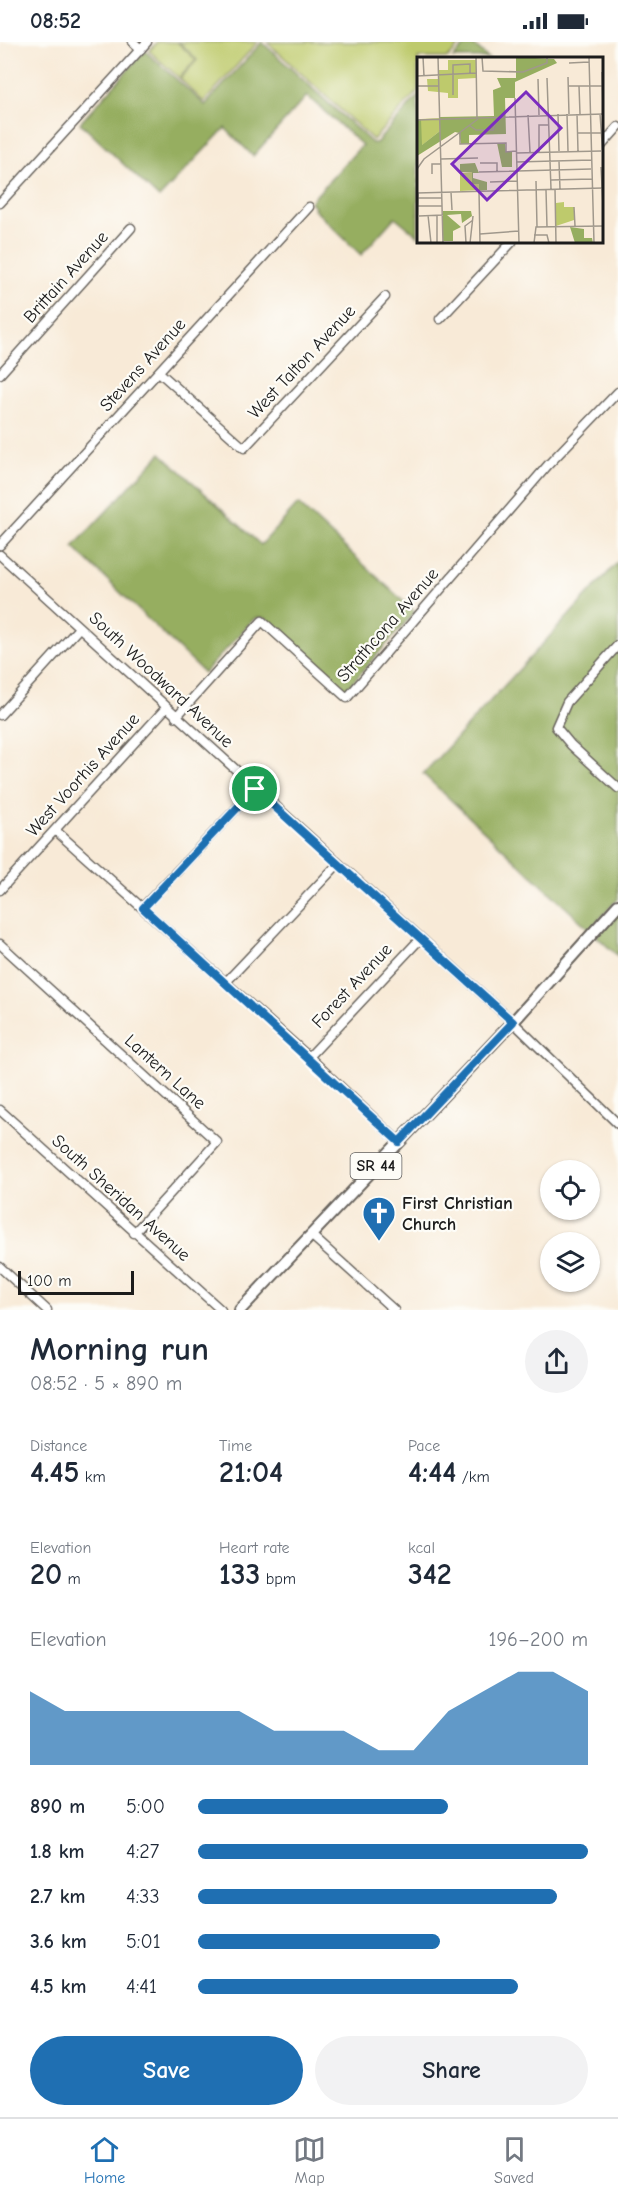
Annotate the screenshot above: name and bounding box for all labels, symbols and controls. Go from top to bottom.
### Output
text: 08:52 [30,8,81,34]
inset map [417,57,603,243]
street label: Brittain Avenue [19,227,113,327]
street label: West Talton Avenue [244,301,360,423]
street label: Stevens Avenue [96,314,190,416]
street label: Strathcona Avenue [333,564,443,686]
street label: South Woodward Avenue [84,608,238,752]
street label: West Voorhis Avenue [22,709,144,841]
pin [229,763,280,814]
icon: arrive [238,772,271,805]
street label: Forest Avenue [307,939,397,1033]
street label: Lantern Lane [120,1030,210,1114]
street label: South Sheridan Avenue [47,1130,195,1266]
road number: SR 44 [350,1153,401,1179]
map controls [540,1160,600,1292]
button: locate [540,1160,600,1220]
place label: First Christian Church [402,1193,513,1235]
church icon: First Christian Church [361,1195,397,1242]
button: layers [540,1232,600,1292]
scale bar [18,1268,134,1296]
text: 100 m [27,1272,71,1290]
text: Morning run [30,1330,209,1368]
button: share [525,1330,588,1393]
text: 08:52 · 5 × 890 m [30,1372,182,1395]
text: Distance [30,1437,87,1455]
text: Time [219,1437,252,1455]
text: Pace [408,1437,440,1455]
text: 4.45 [30,1455,80,1490]
text: 21:04 [219,1455,283,1490]
text: 4:44 [408,1455,456,1490]
text: km [80,1468,106,1486]
text: /km [456,1468,490,1486]
text: Elevation [30,1539,91,1557]
text: Heart rate [219,1539,290,1557]
text: kcal [408,1539,435,1557]
text: 20 [30,1557,62,1592]
text: 133 [219,1557,260,1592]
text: 342 [408,1557,452,1592]
text: m [62,1570,81,1588]
text: bpm [260,1570,296,1588]
text: Elevation [30,1628,107,1651]
text: 196–200 m [489,1628,588,1651]
text: 890 m [30,1795,85,1818]
text: 5:00 [126,1795,165,1818]
text: 1.8 km [30,1840,85,1863]
text: 4:27 [126,1840,159,1863]
text: 2.7 km [30,1885,85,1908]
text: 4:33 [126,1885,160,1908]
text: 3.6 km [30,1930,87,1953]
text: 5:01 [126,1930,161,1953]
text: 4.5 km [30,1975,86,1998]
text: 4:41 [126,1975,157,1998]
button: Save [30,2036,303,2105]
button: Share [315,2036,588,2105]
tab: Home [84,2133,125,2187]
tab: Map [293,2133,326,2187]
tab: Saved [494,2133,534,2187]

